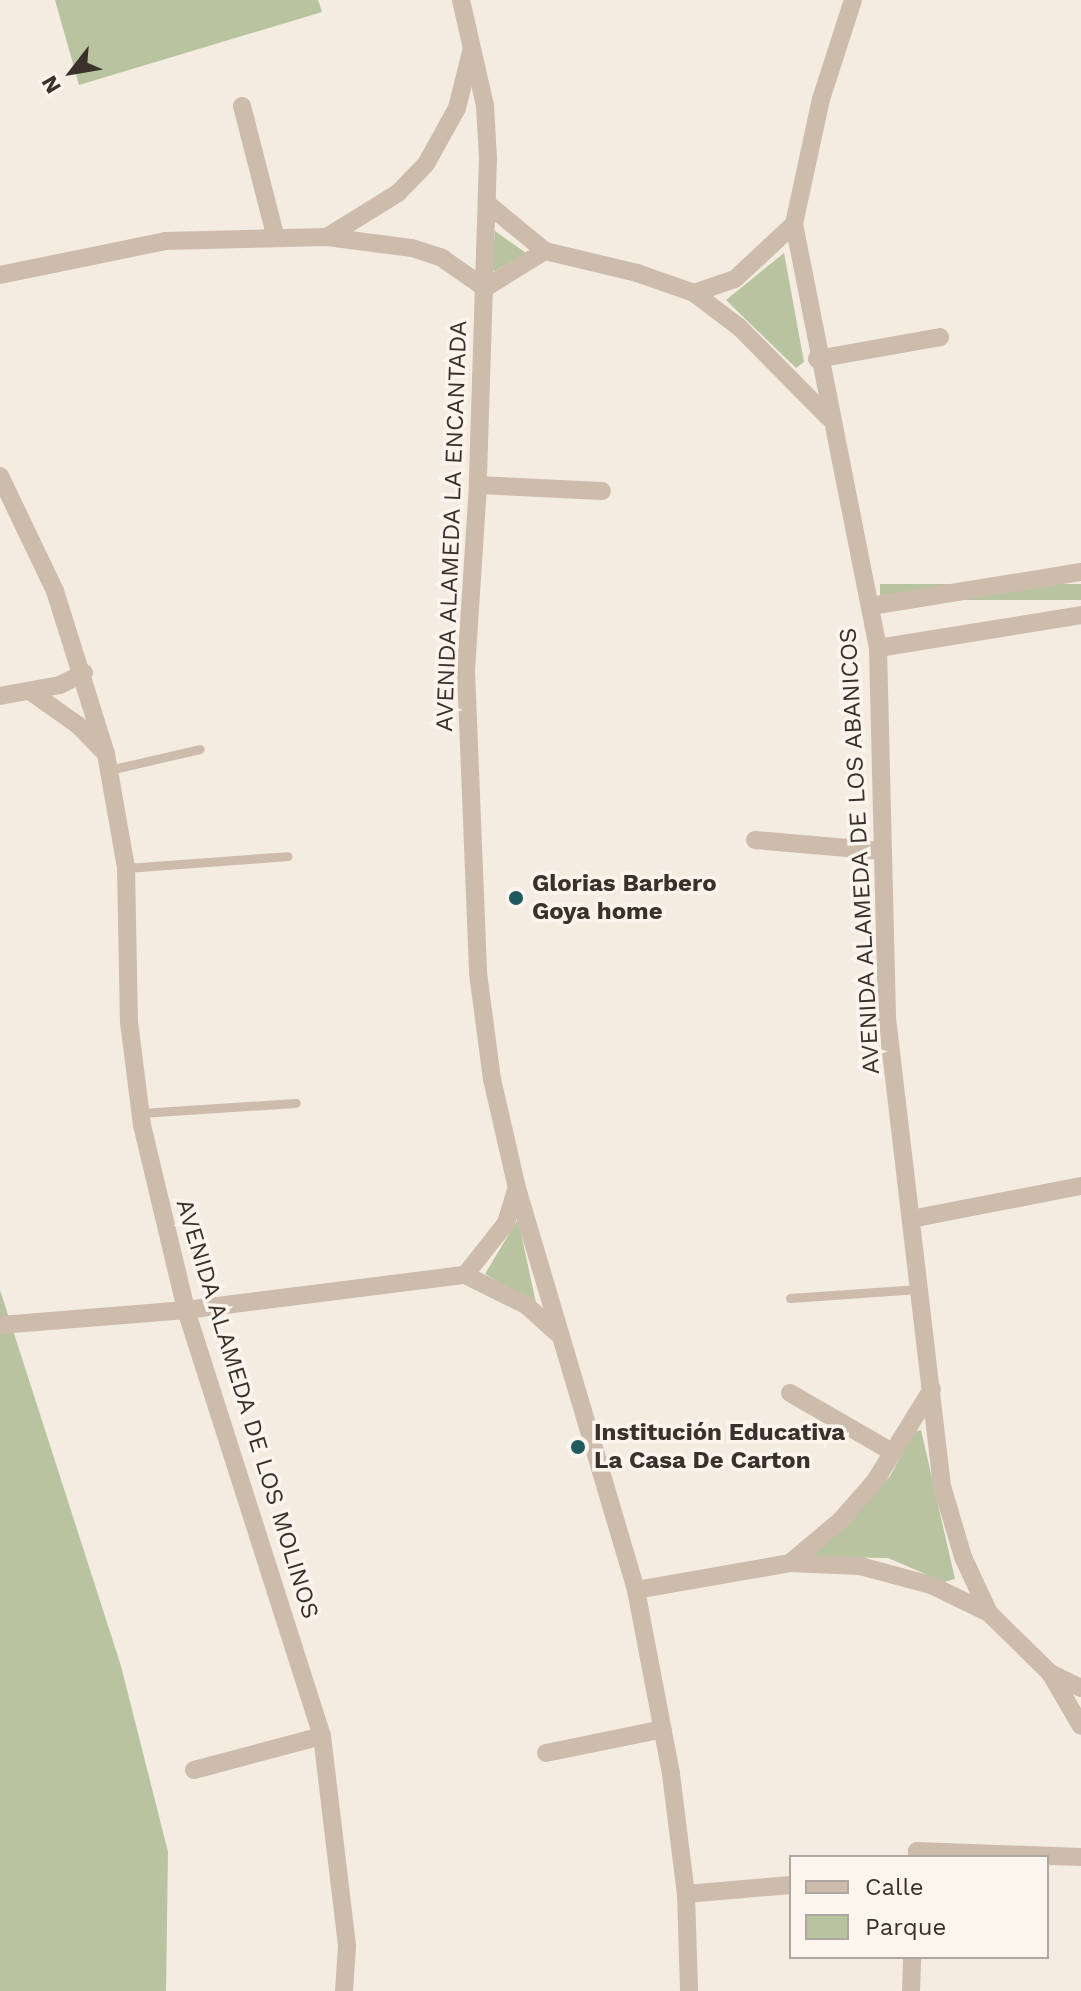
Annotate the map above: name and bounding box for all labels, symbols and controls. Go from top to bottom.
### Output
north arrow [32,32,112,112]
text: N [36,71,66,98]
street label: AVENIDA ALAMEDA LA ENCANTADA [430,318,474,734]
street label: AVENIDA ALAMEDA DE LOS ABANICOS [834,625,886,1077]
place label: Glorias Barbero Goya home [532,870,717,926]
marker: Glorias Barbero Goya home [507,889,525,907]
street label: AVENIDA ALAMEDA DE LOS MOLINOS [169,1194,325,1624]
place label: Institución Educativa La Casa De Carton [594,1419,845,1475]
marker: Institución Educativa La Casa De Carton [569,1438,587,1456]
legend [789,1855,1049,1959]
text: Calle [865,1873,924,1901]
text: Parque [865,1913,946,1941]

